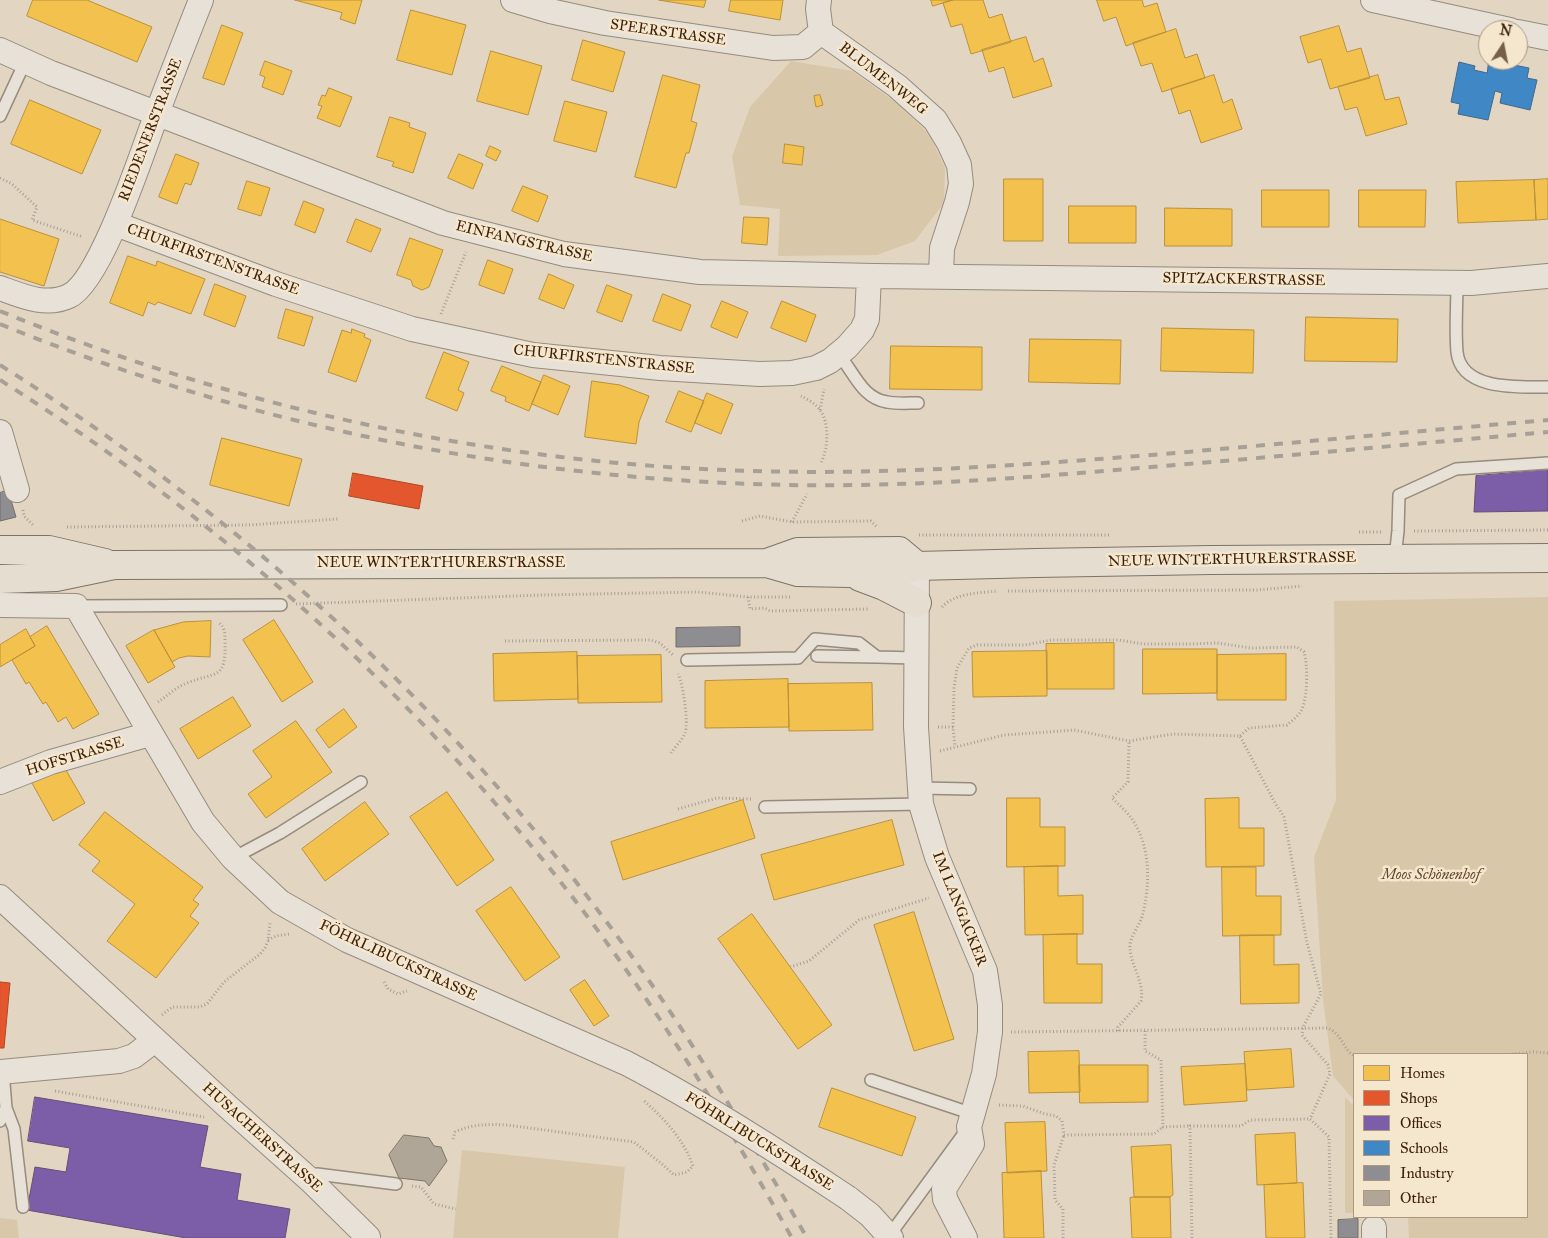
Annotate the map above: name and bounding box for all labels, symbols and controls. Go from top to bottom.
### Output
street label: SPEERSTRASSE [609,16,727,50]
north arrow [1478,20,1528,70]
text: N [1498,21,1513,40]
street label: BLUMENWEG [835,39,931,119]
street label: RIEDENERSTRASSE [115,56,187,204]
street label: EINFANGSTRASSE [454,217,594,267]
street label: CHURFIRSTENSTRASSE [124,220,302,300]
street label: SPITZACKERSTRASSE [1162,270,1326,290]
street label: CHURFIRSTENSTRASSE [512,342,696,378]
street label: NEUE WINTERTHURERSTRASSE [1108,549,1356,571]
street label: NEUE WINTERTHURERSTRASSE [317,554,565,572]
street label: HOFSTRASSE [24,734,126,780]
street label: IM LANGACKER [928,849,990,969]
park label: Moos Schönenhof [1381,866,1481,884]
street label: FÖHRLIBUCKSTRASSE [316,916,480,1006]
legend [1353,1053,1528,1218]
text: Homes [1400,1064,1445,1082]
street label: HUSACHERSTRASSE [198,1079,326,1197]
street label: FÖHRLIBUCKSTRASSE [681,1089,837,1195]
text: Shops [1400,1089,1438,1107]
text: Offices [1400,1114,1441,1132]
text: Schools [1400,1139,1448,1157]
text: Industry [1400,1164,1454,1182]
text: Other [1400,1189,1437,1207]

